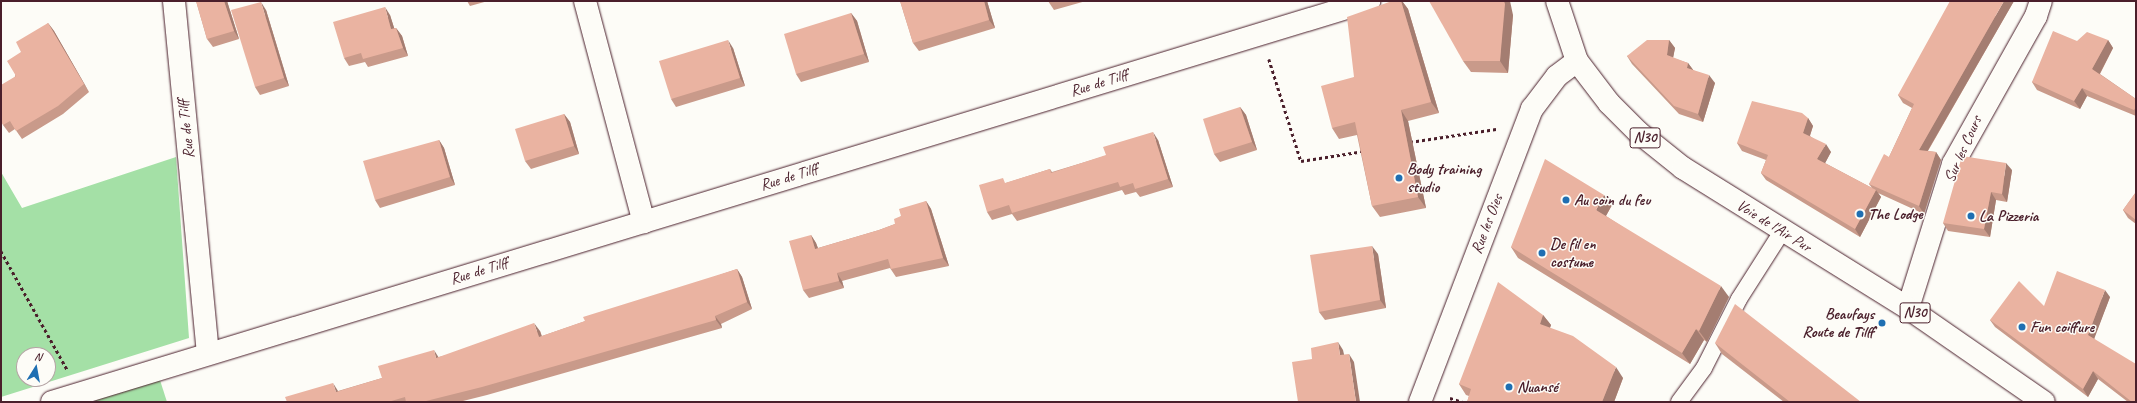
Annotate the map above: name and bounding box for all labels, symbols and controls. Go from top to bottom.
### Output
street label: Rue de Tilff [1068,65,1130,101]
street label: Rue de Tilff [173,98,199,160]
street label: Sur les Cours [1940,113,1986,185]
road number: N30 [1629,125,1661,151]
street label: Rue de Tilff [758,159,820,195]
place label: Body training studio [1407,159,1482,197]
marker: Body training studio [1394,173,1404,183]
place label: Au coin du feu [1574,190,1650,210]
street label: Rue les Oies [1467,192,1507,256]
marker: Au coin du feu [1561,195,1571,205]
street label: Voie de l'Air Pur [1733,196,1815,256]
place label: The Lodge [1868,204,1923,224]
place label: La Pizzeria [1979,206,2039,226]
marker: The Lodge [1855,209,1865,219]
marker: La Pizzeria [1966,211,1976,221]
place label: De fil en costume [1550,234,1596,272]
marker: De fil en costume [1537,248,1547,258]
street label: Rue de Tilff [448,253,510,289]
road number: N30 [1899,300,1931,326]
place label: Beaufays Route de Tilff [1802,304,1874,342]
place label: Fun coiffure [2030,317,2094,337]
marker: Beaufays Route de Tilff [1877,318,1887,328]
marker: Fun coiffure [2017,322,2027,332]
north arrow [16,347,56,387]
text: N [33,349,43,364]
place label: Nuansé [1517,377,1558,397]
marker: Nuansé [1504,382,1514,392]

